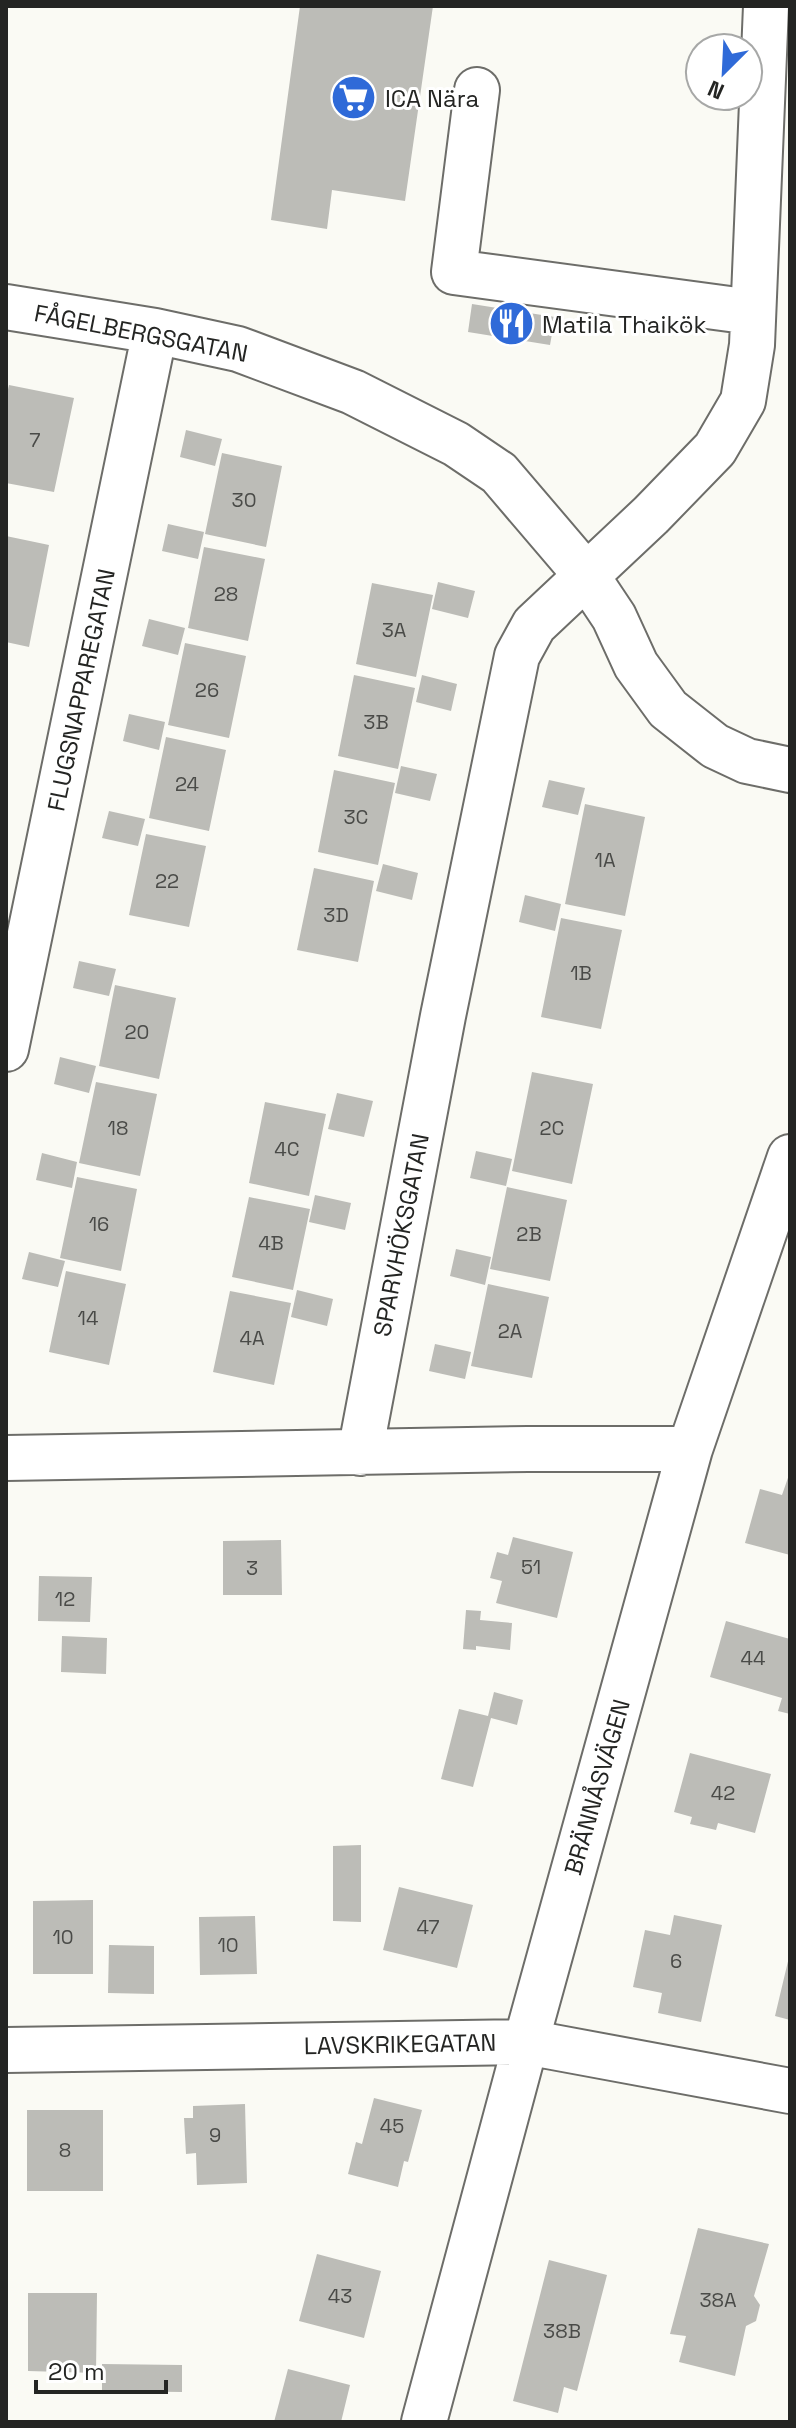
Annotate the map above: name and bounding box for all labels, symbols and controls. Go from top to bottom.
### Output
north arrow [684,32,764,112]
supermarket icon: ICA Nära [330,74,378,122]
text: N [703,74,728,106]
place label: ICA Nära [385,83,479,114]
street label: FÅGELBERGSGATAN [32,297,250,369]
restaurant icon: Matila Thaikök [487,300,535,348]
place label: Matila Thaikök [542,309,707,340]
house number: 7 [29,427,41,453]
house number: 30 [232,487,256,513]
street label: FLUGSNAPPAREGATAN [40,566,122,814]
house number: 28 [214,581,238,607]
house number: 3A [382,617,407,643]
house number: 26 [195,677,219,703]
house number: 3B [363,709,389,735]
house number: 24 [175,771,199,797]
house number: 3C [344,804,368,830]
house number: 1A [595,847,616,873]
house number: 22 [155,868,179,894]
house number: 3D [323,902,349,928]
house number: 1B [570,960,592,986]
house number: 20 [125,1019,149,1045]
house number: 18 [108,1115,128,1141]
house number: 2C [540,1115,564,1141]
street label: SPARVHÖKSGATAN [366,1131,436,1339]
house number: 4C [274,1136,300,1162]
house number: 16 [89,1211,109,1237]
house number: 2B [516,1221,542,1247]
house number: 4B [258,1230,284,1256]
house number: 14 [78,1305,98,1331]
house number: 2A [498,1318,523,1344]
house number: 4A [239,1325,265,1351]
house number: 51 [521,1554,541,1580]
house number: 3 [246,1555,258,1581]
house number: 12 [55,1586,75,1612]
house number: 44 [741,1645,766,1671]
street label: BRÄNNÅSVÄGEN [557,1696,637,1878]
house number: 42 [711,1780,735,1806]
house number: 47 [416,1914,440,1940]
house number: 10 [52,1924,74,1950]
house number: 10 [217,1932,239,1958]
house number: 6 [670,1948,682,1974]
street label: LAVSKRIKEGATAN [303,2027,497,2061]
house number: 45 [380,2113,404,2139]
house number: 9 [209,2122,221,2148]
house number: 8 [59,2137,71,2163]
house number: 43 [328,2283,352,2309]
house number: 38A [699,2287,737,2313]
house number: 38B [543,2318,581,2344]
scale bar [36,2344,166,2394]
text: 20 m [48,2356,105,2387]

